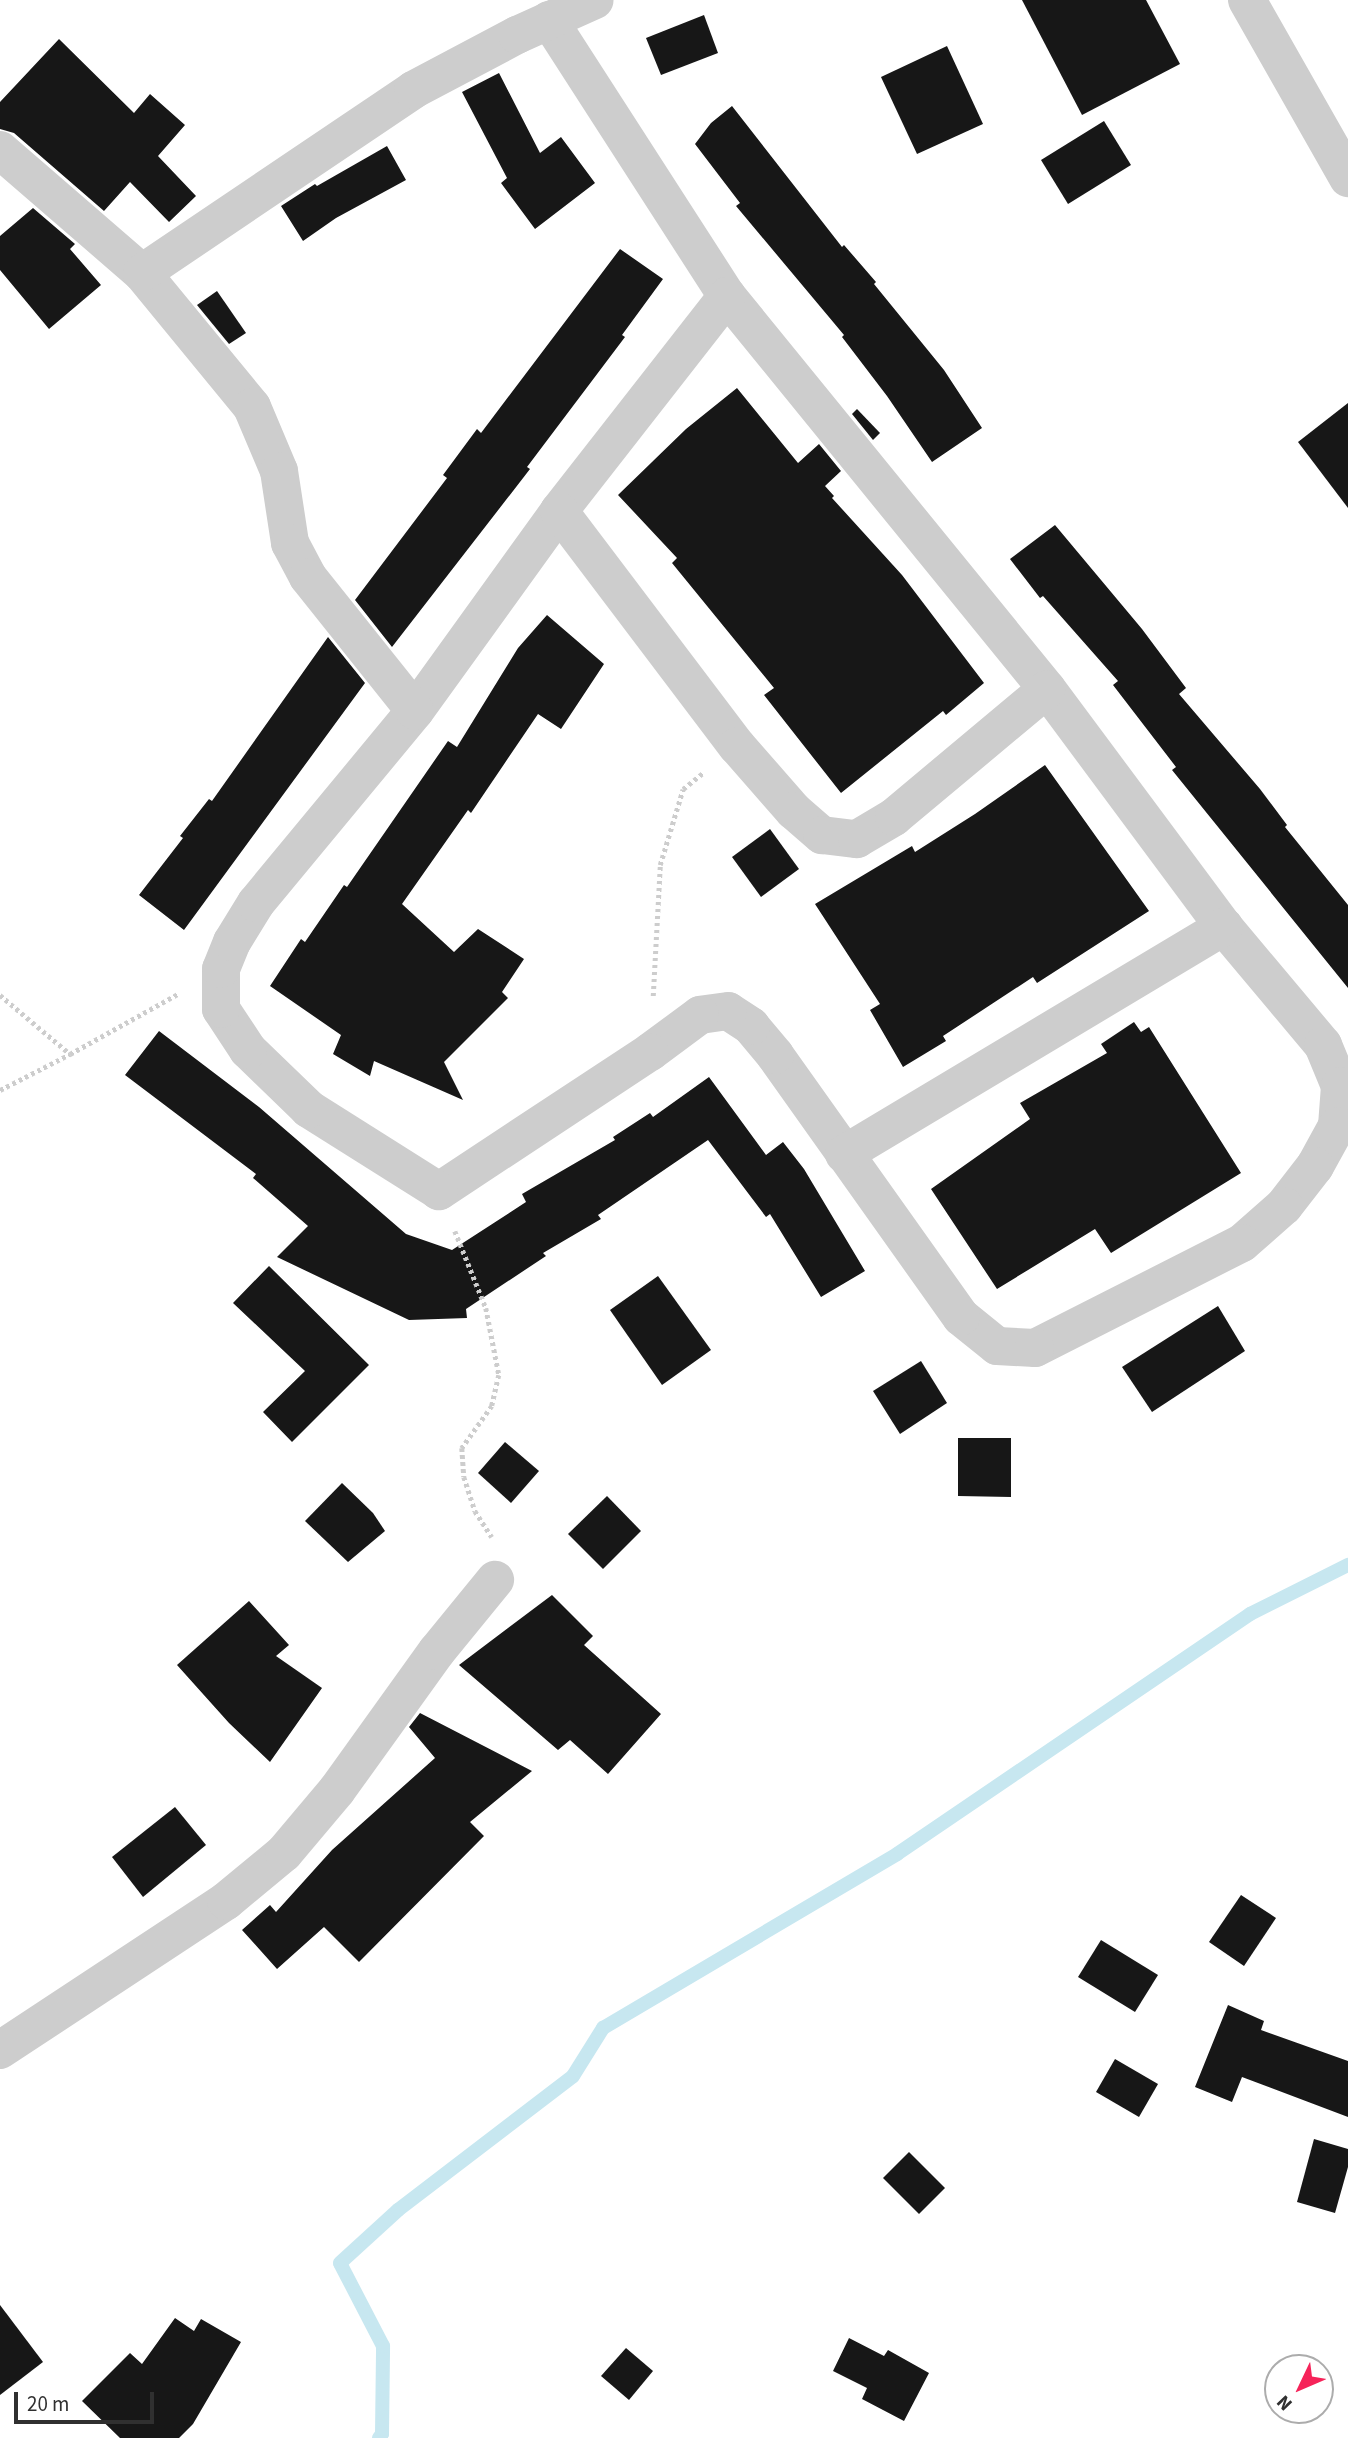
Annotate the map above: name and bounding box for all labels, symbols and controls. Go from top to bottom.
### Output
north arrow [1264,2354,1334,2424]
scale bar [18,2378,158,2422]
text: 20 m [27,2389,69,2419]
text: N [1271,2389,1299,2416]

